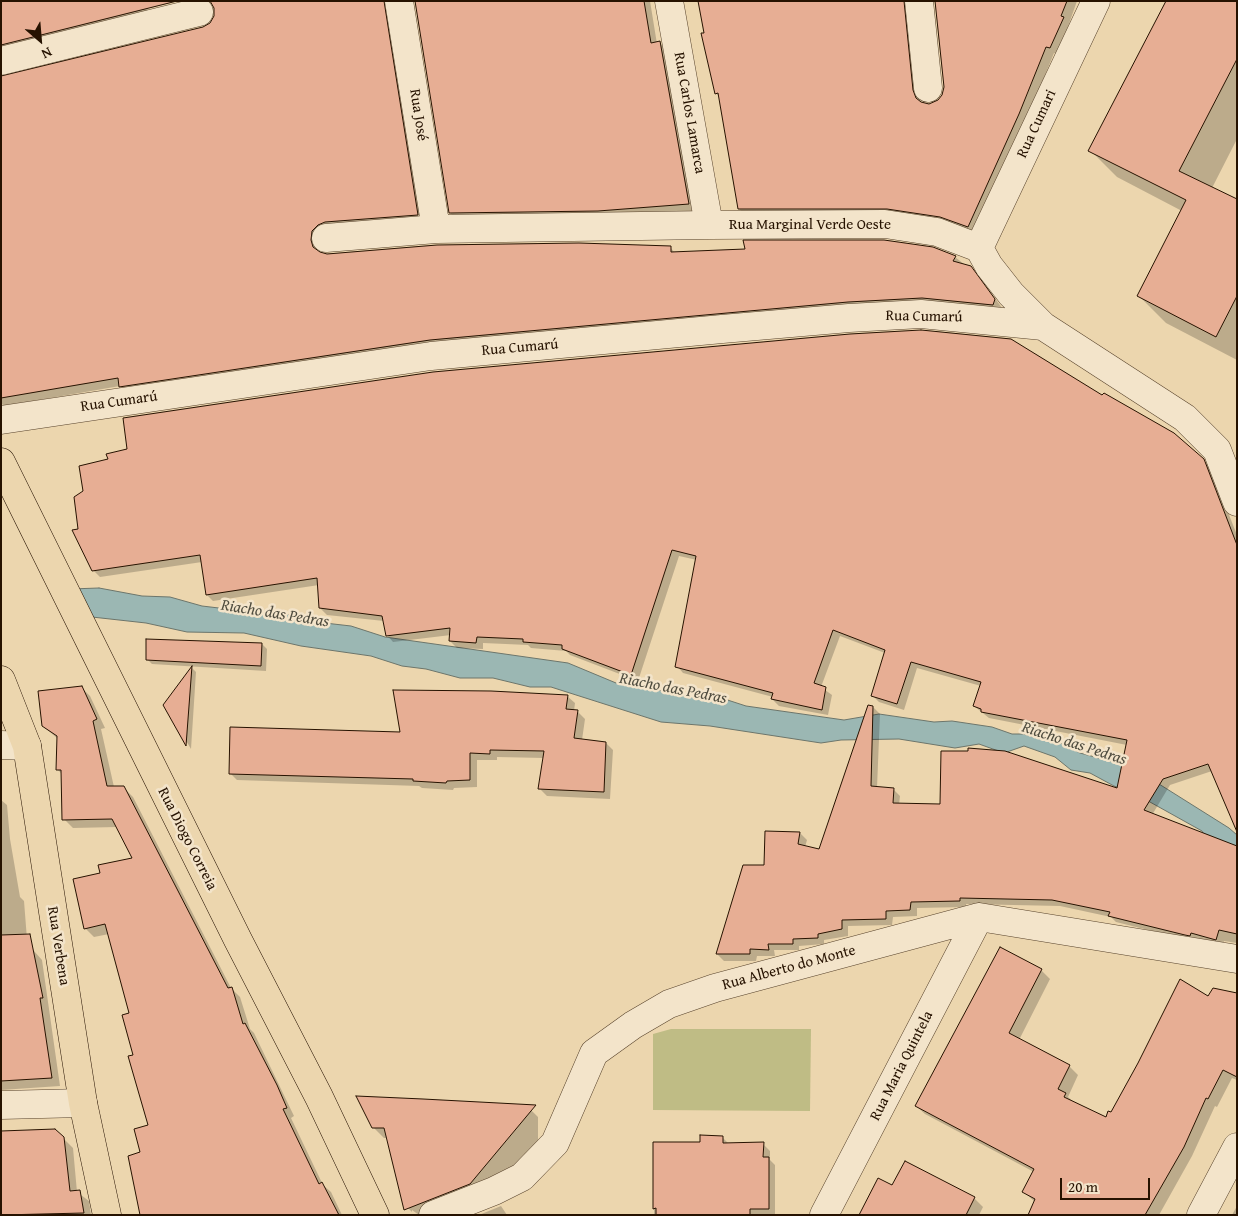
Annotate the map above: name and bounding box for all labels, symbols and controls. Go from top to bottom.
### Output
north arrow [15,15,65,65]
text: N [38,42,56,64]
street label: Rua Carlos Lamarca [669,51,709,175]
street label: Rua Cumari [1013,87,1061,161]
street label: Rua José [405,88,431,142]
street label: Rua Marginal Verde Oeste [729,216,891,234]
street label: Rua Cumarú [885,307,963,327]
street label: Rua Cumarú [481,336,559,360]
street label: Rua Cumarú [80,388,158,416]
water label: Riacho das Pedras [220,596,330,632]
water label: Riacho das Pedras [618,669,728,709]
water label: Riacho das Pedras [1019,718,1129,770]
street label: Rua Diogo Correia [153,785,221,893]
street label: Rua Verbena [43,905,73,987]
street label: Rua Alberto do Monte [720,942,858,994]
street label: Rua Maria Quintela [867,1008,937,1124]
scale bar [1063,1168,1153,1200]
text: 20 m [1068,1176,1098,1197]

